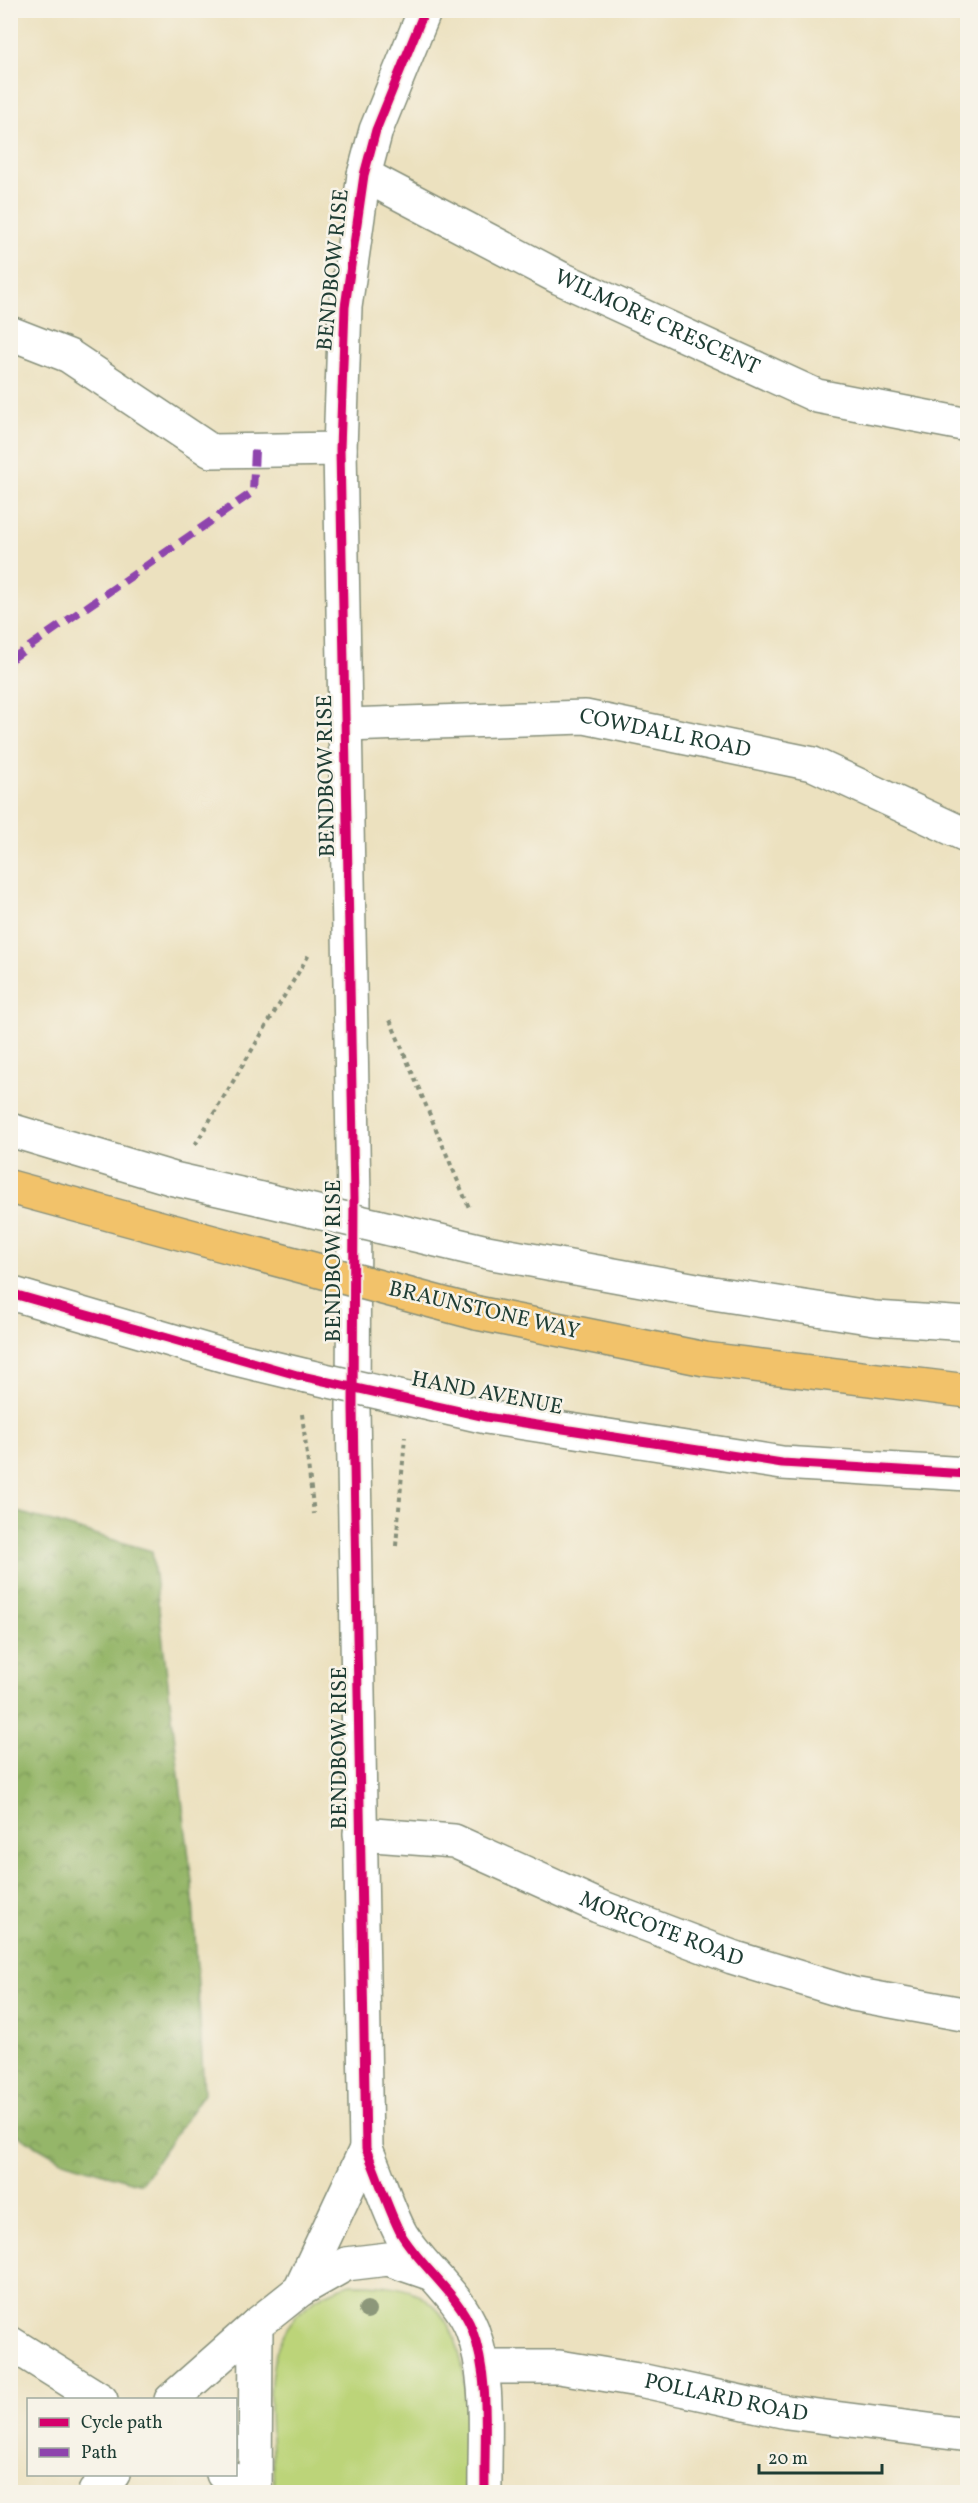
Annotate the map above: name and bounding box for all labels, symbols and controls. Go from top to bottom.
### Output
street label: BENDBOW RISE [310,187,358,353]
street label: WILMORE CRESCENT [549,262,765,383]
street label: BENDBOW RISE [310,694,344,858]
street label: COWDALL ROAD [577,701,754,766]
street label: BENDBOW RISE [319,1180,350,1342]
street label: BRAUNSTONE WAY [385,1274,583,1348]
street label: HAND AVENUE [409,1364,565,1424]
street label: BENDBOW RISE [325,1667,356,1829]
street label: MORCOTE ROAD [574,1884,747,1975]
street label: POLLARD ROAD [641,2366,810,2430]
legend [27,2398,237,2476]
text: Cycle path [81,2411,163,2436]
scale bar [759,2437,882,2475]
text: Path [81,2441,117,2466]
text: 20 m [768,2447,808,2472]

